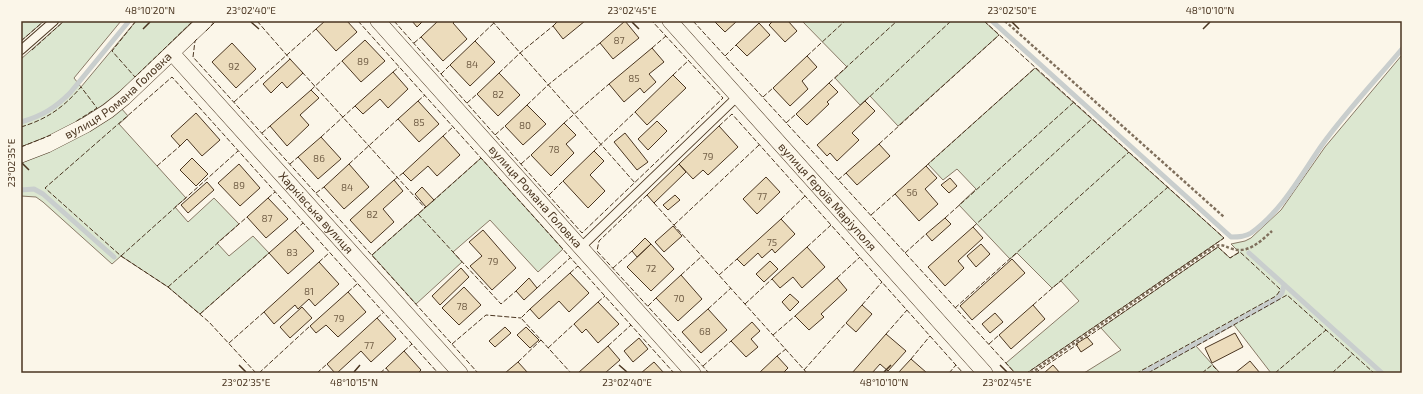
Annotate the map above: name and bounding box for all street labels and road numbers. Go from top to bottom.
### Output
street label: вулиця Романа Головка [62,49,174,141]
street label: вулиця Героїв Маріуполя [776,139,880,253]
street label: вулиця Романа Головка [487,142,586,250]
street label: Харківська вулиця [276,168,357,256]

